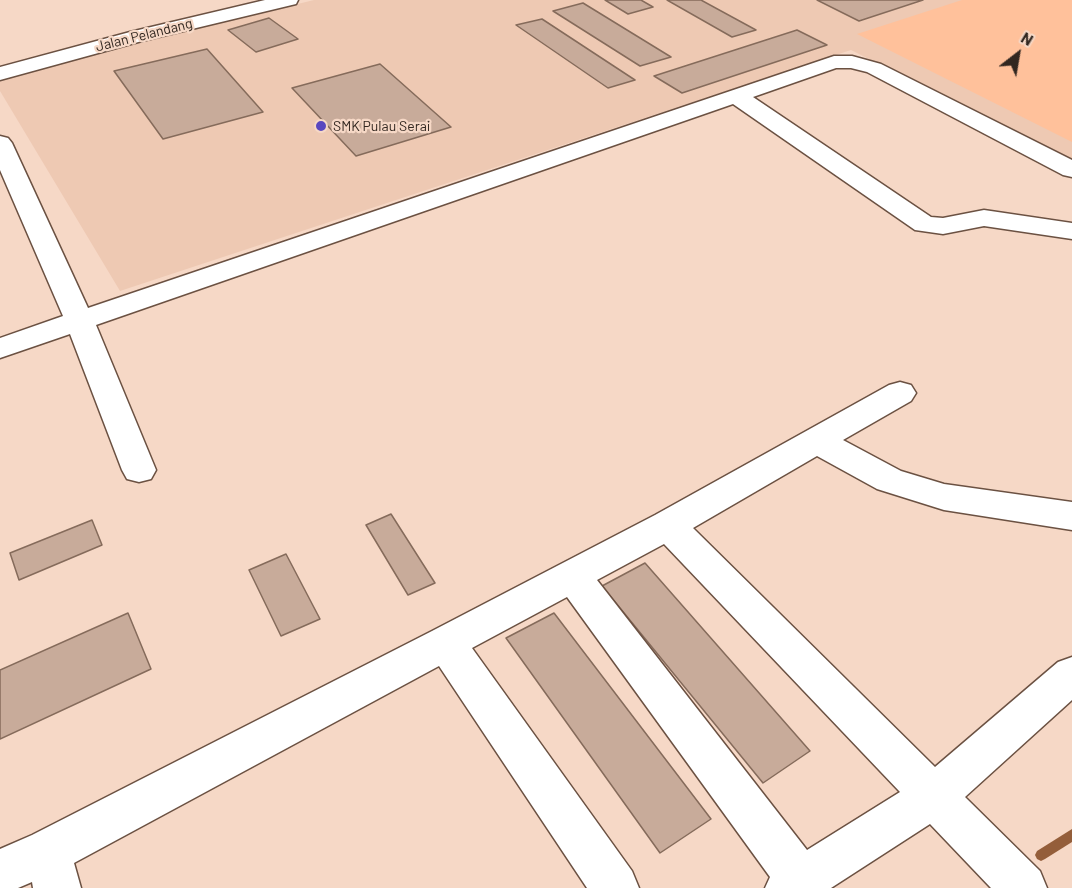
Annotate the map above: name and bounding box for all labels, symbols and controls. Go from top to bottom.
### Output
street label: Jalan Pelandang [94,15,194,55]
north arrow [988,24,1048,84]
text: N [1018,27,1037,49]
place label: SMK Pulau Serai [333,118,430,134]
marker: SMK Pulau Serai [314,119,328,133]

